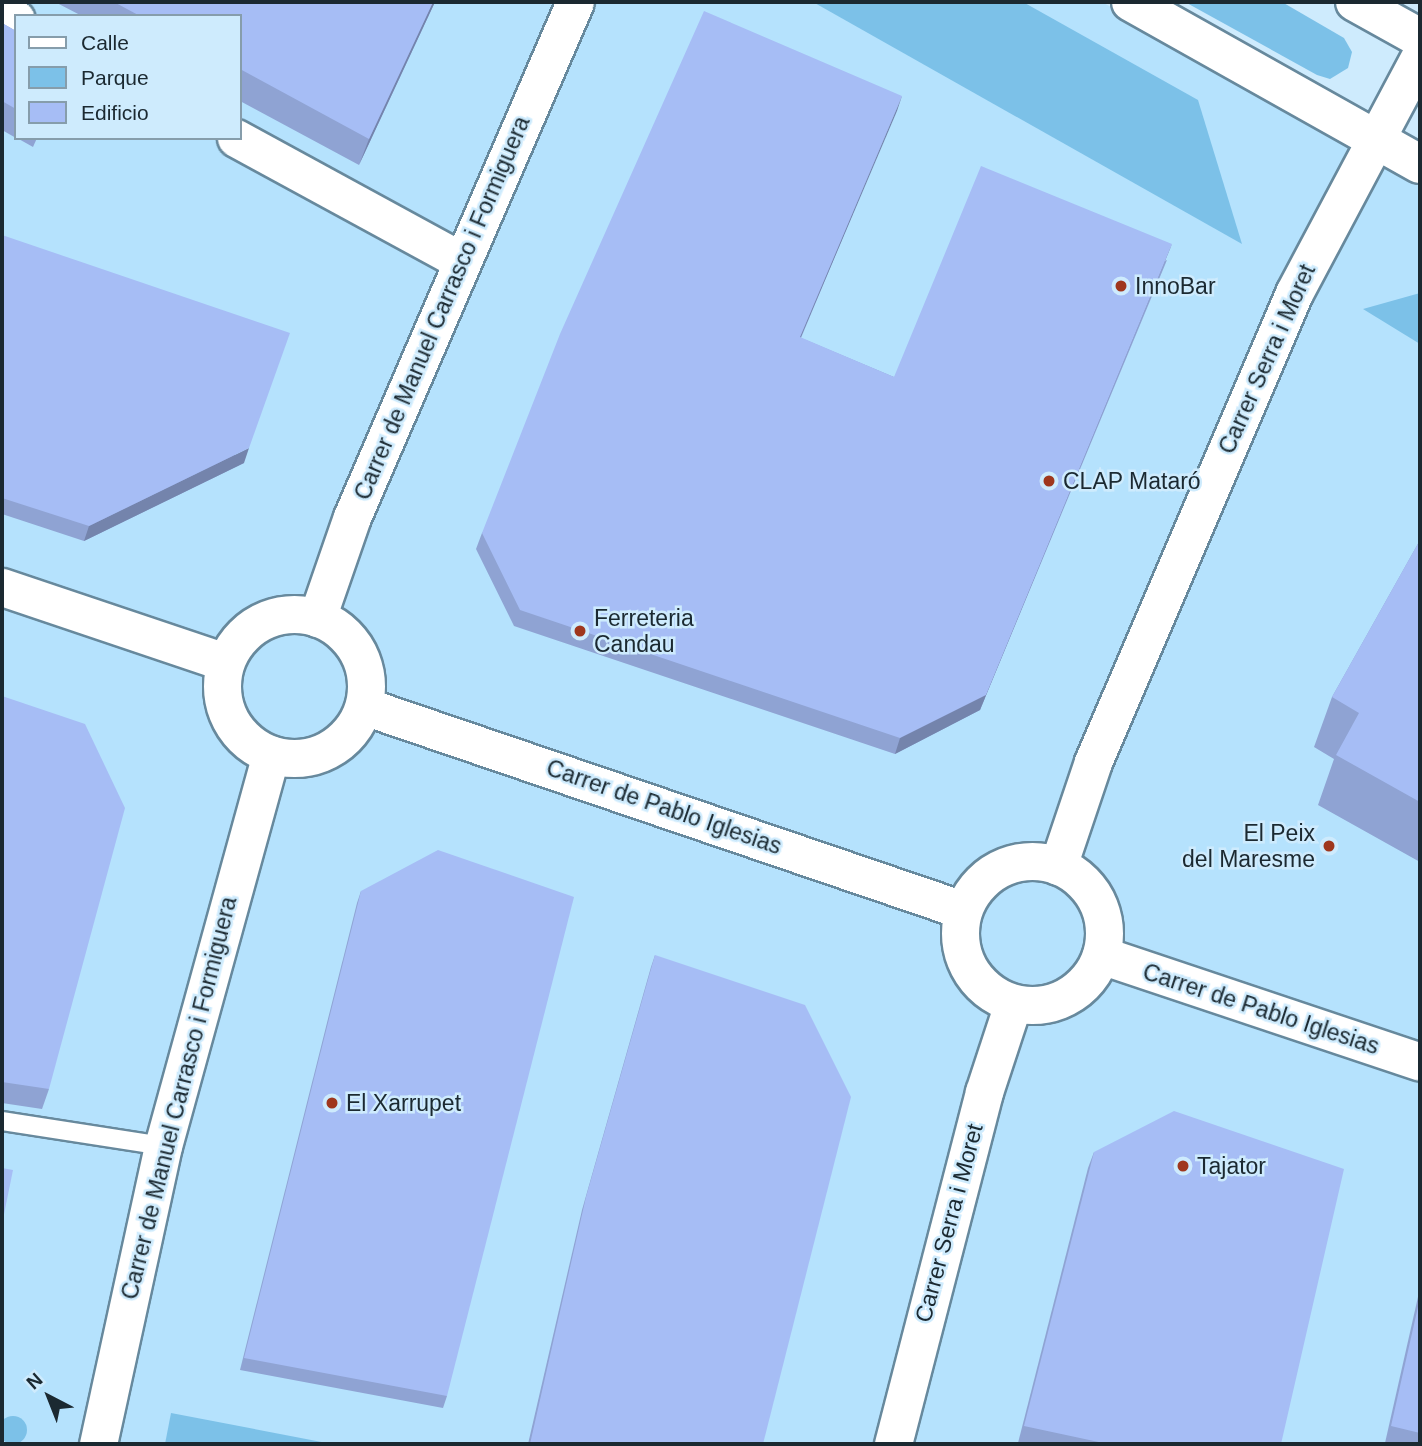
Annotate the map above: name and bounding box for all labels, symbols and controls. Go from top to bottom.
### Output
legend [14,14,242,140]
text: Calle [81,31,129,54]
text: Parque [81,66,149,89]
text: Edificio [81,101,149,124]
street label: Carrer de Manuel Carrasco i Formiguera [348,112,536,504]
street label: Carrer Serra i Moret [1213,260,1321,458]
place label: InnoBar [1135,272,1216,300]
marker: InnoBar [1113,278,1129,294]
place label: CLAP Mataró [1063,467,1201,495]
marker: CLAP Mataró [1041,473,1057,489]
place label: Ferreteria Candau [594,604,694,658]
marker: Ferreteria Candau [572,623,588,639]
street label: Carrer de Pablo Iglesias [543,754,785,860]
place label: El Peix del Maresme [1182,819,1315,873]
marker: El Peix del Maresme [1321,838,1337,854]
street label: Carrer de Manuel Carrasco i Formiguera [116,894,242,1302]
street label: Carrer de Pablo Iglesias [1139,958,1383,1060]
place label: El Xarrupet [346,1089,461,1117]
marker: El Xarrupet [324,1095,340,1111]
street label: Carrer Serra i Moret [909,1121,989,1325]
place label: Tajator [1197,1152,1266,1180]
marker: Tajator [1175,1158,1191,1174]
north arrow [14,1362,84,1432]
text: N [22,1369,47,1393]

